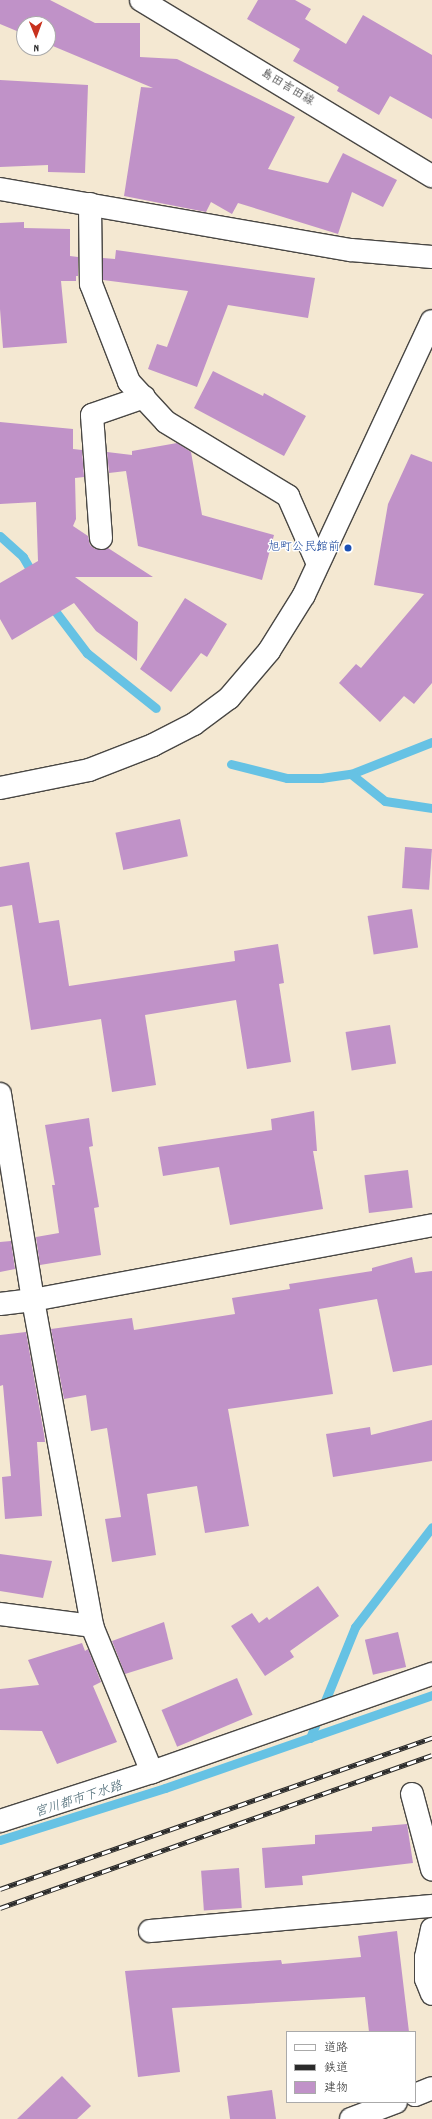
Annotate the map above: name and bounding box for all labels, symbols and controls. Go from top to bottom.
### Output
north arrow [16,16,56,56]
text: N [33,39,39,55]
street label: 島田吉田線 [258,66,316,110]
place label: 旭町公民館前 [268,541,340,555]
marker: 旭町公民館前 [343,543,353,553]
water label: 宮川都市下水路 [33,1780,125,1822]
legend [286,2031,416,2103]
text: 道路 [324,2040,348,2057]
text: 鉄道 [324,2060,348,2077]
text: 建物 [324,2080,348,2097]

